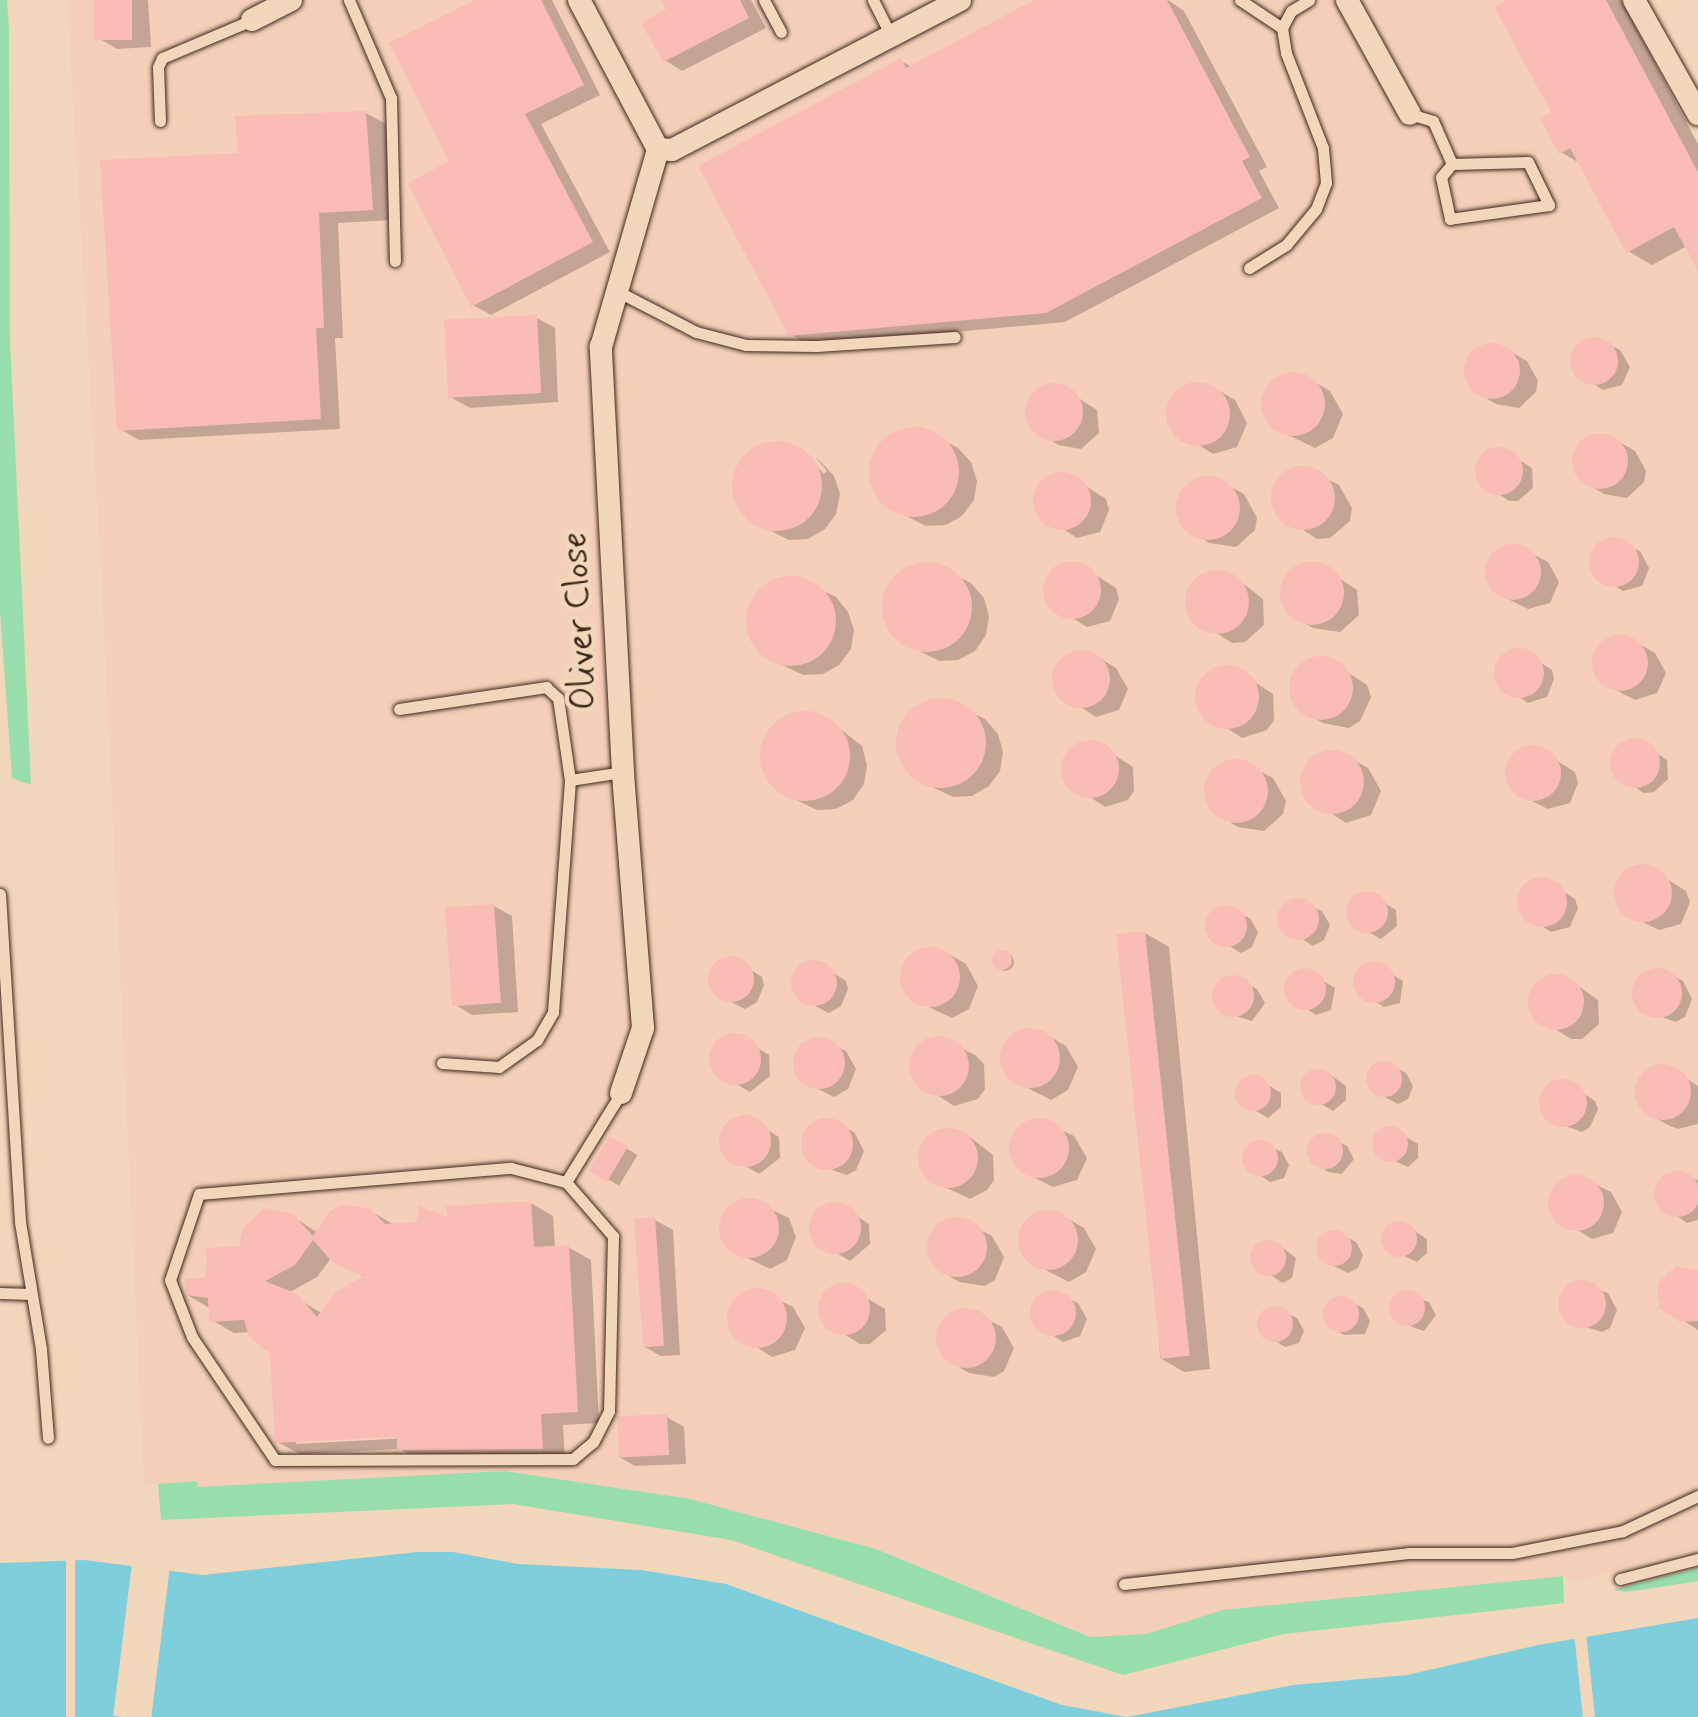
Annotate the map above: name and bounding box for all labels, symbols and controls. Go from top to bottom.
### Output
street label: Oliver Close [554,531,606,711]

